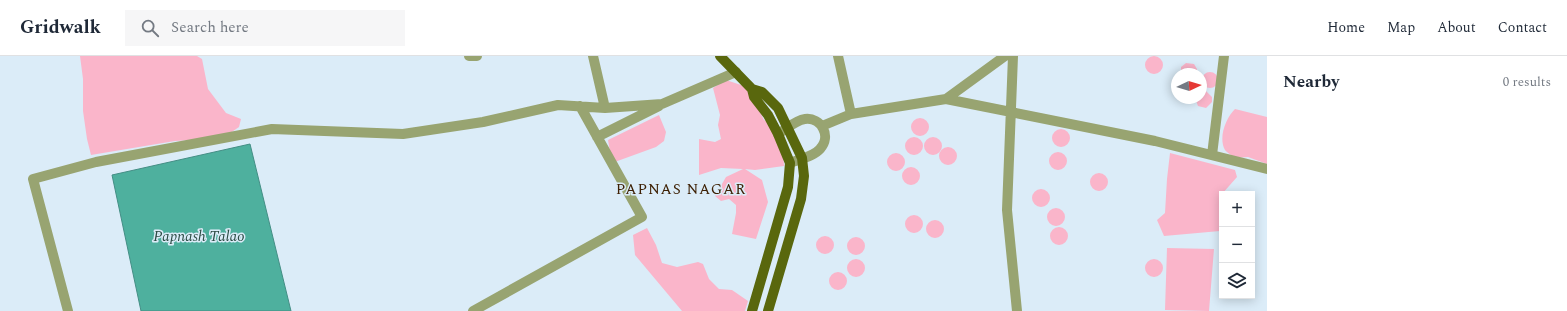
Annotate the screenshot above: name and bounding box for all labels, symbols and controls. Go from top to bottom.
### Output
search box [125,10,405,46]
text: Gridwalk [20,13,101,42]
text: Search here [171,16,249,39]
icon: search [139,17,161,39]
text: Home [1327,17,1365,38]
text: Map [1387,17,1415,38]
text: About [1437,17,1476,38]
text: Contact [1498,17,1547,38]
north arrow [1171,68,1207,104]
text: Nearby [1283,69,1339,95]
text: 0 results [1503,72,1551,92]
district label: PAPNAS NAGAR [616,178,746,201]
map controls [1219,191,1255,299]
button: + [1219,191,1255,227]
water label: Papnash Talao [153,225,245,248]
button: − [1219,227,1255,263]
button: layers [1219,263,1255,299]

